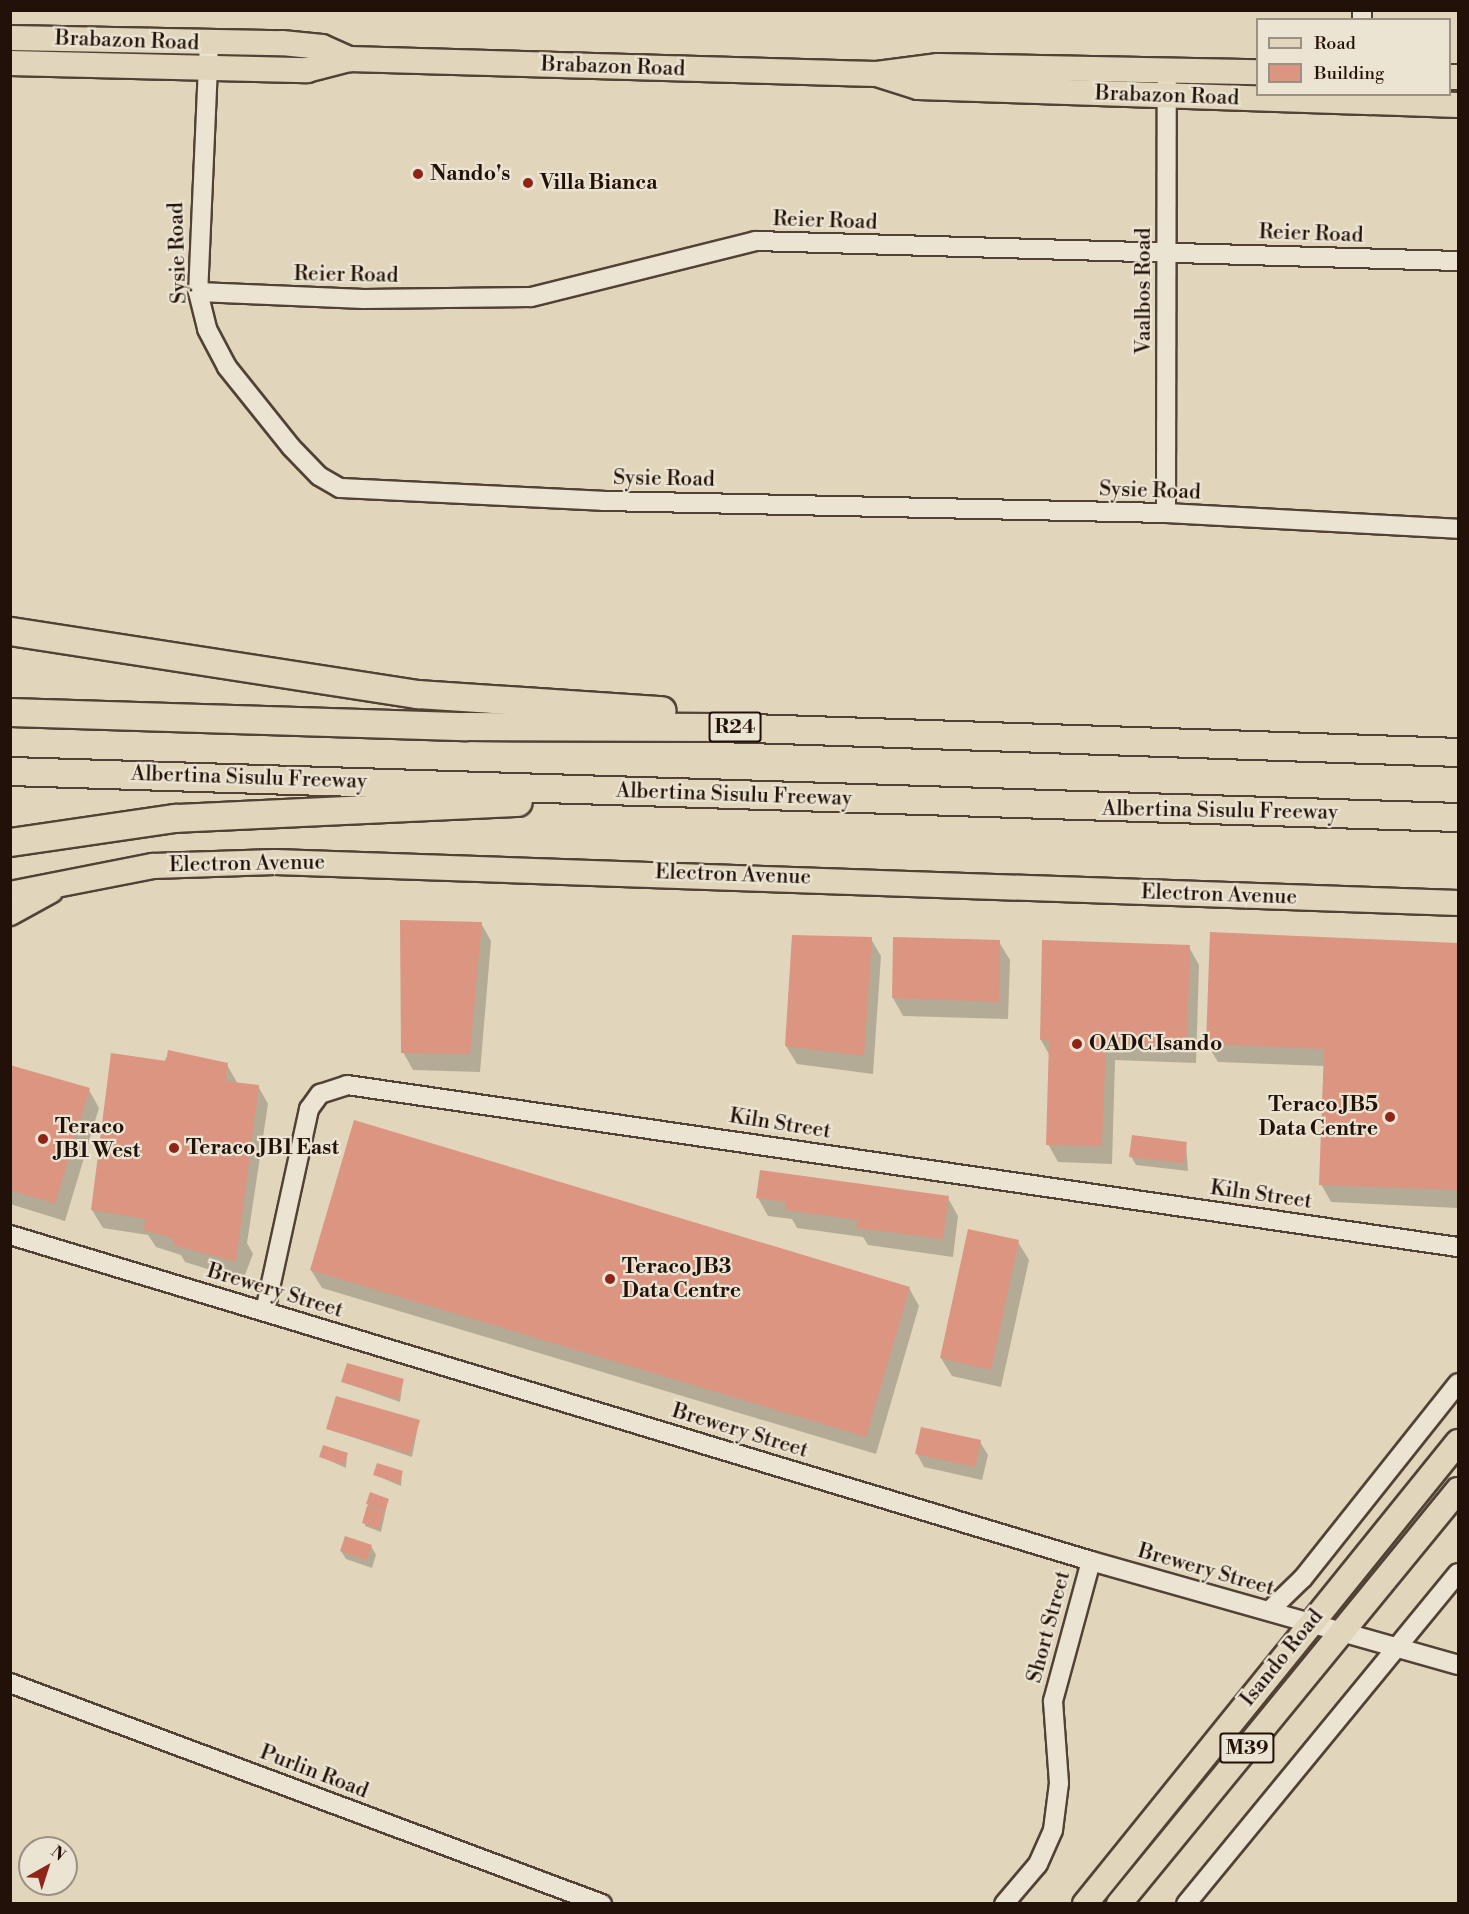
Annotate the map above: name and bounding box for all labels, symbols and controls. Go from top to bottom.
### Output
legend [1256,18,1451,96]
street label: Brabazon Road [54,26,200,56]
text: Road [1314,32,1356,55]
street label: Brabazon Road [540,52,686,82]
text: Building [1314,62,1384,85]
street label: Brabazon Road [1094,81,1240,111]
place label: Nando's [430,161,510,187]
marker: Nando's [411,167,425,181]
place label: Villa Bianca [540,170,657,196]
marker: Villa Bianca [521,176,535,190]
street label: Sysie Road [164,202,192,304]
street label: Reier Road [772,207,878,235]
street label: Reier Road [1258,220,1364,248]
street label: Vaalbos Road [1131,228,1157,354]
street label: Reier Road [293,261,399,289]
street label: Sysie Road [613,466,715,492]
street label: Sysie Road [1099,477,1201,505]
road number: R24 [708,710,762,744]
street label: Albertina Sisulu Freeway [130,761,368,795]
street label: Albertina Sisulu Freeway [615,778,853,812]
street label: Albertina Sisulu Freeway [1102,796,1338,826]
street label: Electron Avenue [169,850,325,878]
street label: Electron Avenue [655,860,811,890]
street label: Electron Avenue [1141,880,1297,910]
place label: OADC Isando [1089,1031,1222,1057]
marker: OADC Isando [1070,1037,1084,1051]
place label: Teraco JB5 Data Centre [1259,1092,1378,1142]
street label: Kiln Street [727,1104,833,1144]
marker: Teraco JB5 Data Centre [1383,1110,1397,1124]
place label: Teraco JB1 West [55,1114,140,1164]
marker: Teraco JB1 West [36,1132,50,1146]
place label: Teraco JB1 East [186,1135,339,1161]
marker: Teraco JB1 East [167,1141,181,1155]
street label: Kiln Street [1209,1175,1313,1215]
place label: Teraco JB3 Data Centre [622,1254,741,1304]
street label: Brewery Street [204,1258,346,1324]
marker: Teraco JB3 Data Centre [603,1272,617,1286]
street label: Brewery Street [669,1398,811,1464]
street label: Brewery Street [1135,1539,1277,1601]
street label: Short Street [1022,1568,1076,1686]
street label: Isando Road [1235,1605,1329,1711]
road number: M39 [1218,1731,1276,1765]
street label: Purlin Road [256,1740,372,1804]
north arrow [18,1836,78,1896]
text: N [47,1842,69,1865]

